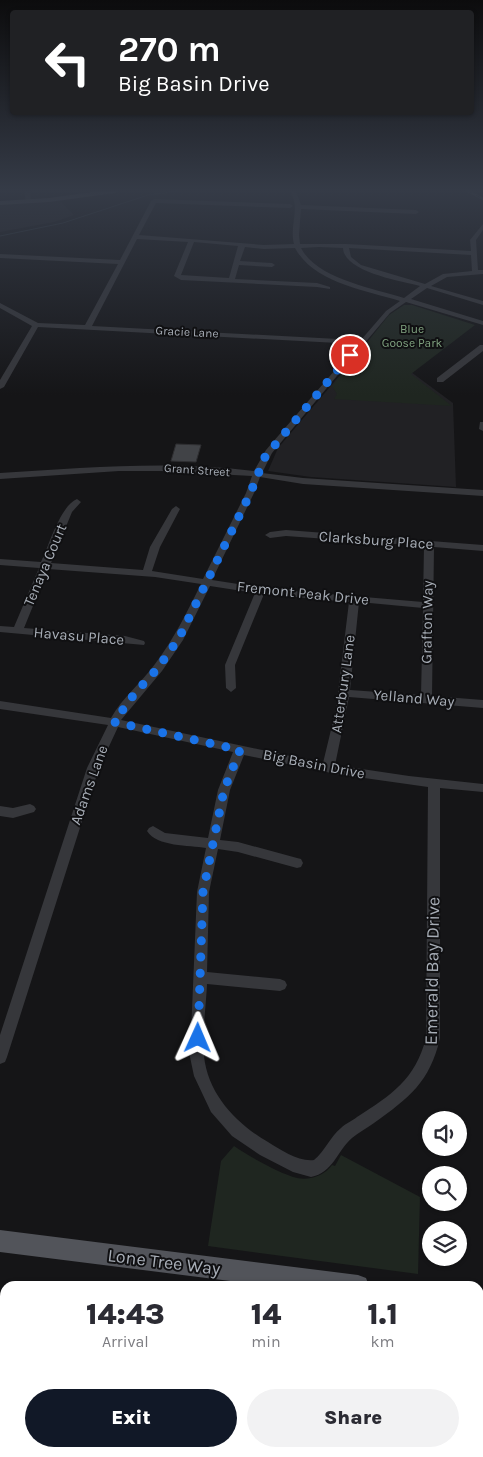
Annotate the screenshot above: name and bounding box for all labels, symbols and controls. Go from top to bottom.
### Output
text: 270 m [118,29,221,70]
icon: left [35,30,100,95]
text: Big Basin Drive [118,71,270,97]
park label: Blue Goose Park [382,322,442,350]
street label: Gracie Lane [155,323,219,341]
pin [329,334,371,376]
icon: arrive [336,341,364,369]
street label: Grant Street [163,461,231,479]
street label: Tenaya Court [20,521,71,609]
street label: Clarksburg Place [318,527,434,553]
street label: Fremont Peak Drive [236,577,370,609]
street label: Grafton Way [417,580,437,664]
street label: Havasu Place [33,623,125,649]
street label: Atterbury Lane [327,634,359,734]
street label: Yelland Way [373,685,455,711]
street label: Adams Lane [66,743,112,827]
street label: Big Basin Drive [262,745,366,783]
street label: Emerald Bay Drive [420,897,444,1045]
position arrow [171,1011,223,1063]
map controls [422,1111,467,1266]
button: sound [422,1111,467,1156]
button: search [422,1166,467,1211]
button: layers [422,1221,467,1266]
street label: Lone Tree Way [106,1244,222,1280]
text: 14:43 [86,1296,165,1332]
text: 14 [251,1296,281,1332]
text: 1.1 [367,1296,398,1332]
text: Arrival [102,1332,149,1351]
text: min [251,1332,281,1351]
text: km [371,1332,395,1351]
button: Exit [25,1389,237,1447]
button: Share [247,1389,459,1447]

